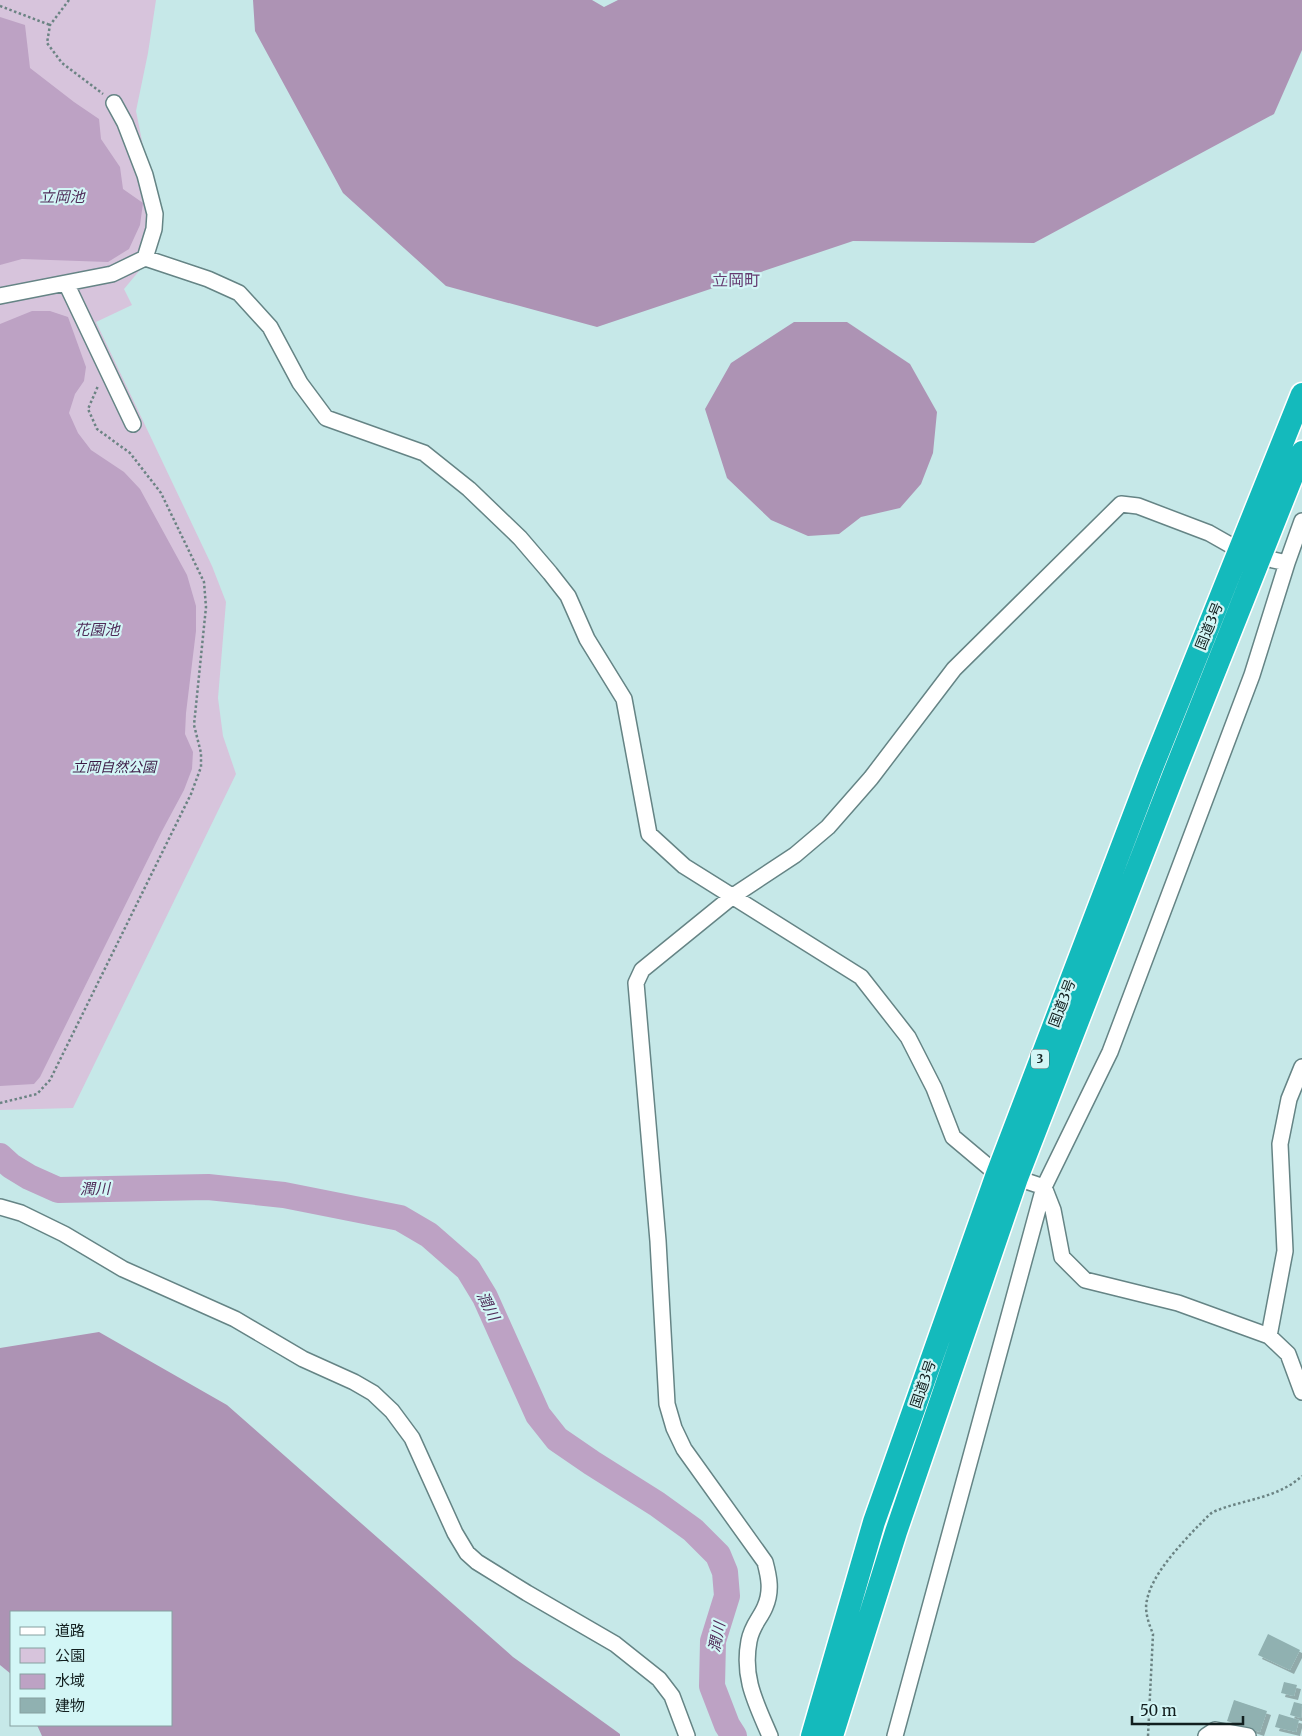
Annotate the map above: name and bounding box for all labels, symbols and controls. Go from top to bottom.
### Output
water label: 立岡池 [39,187,86,206]
district label: 立岡町 [712,270,760,290]
street label: 国道3号 [1191,599,1227,653]
water label: 花園池 [74,620,121,639]
park label: 立岡自然公園 [72,758,158,776]
street label: 国道3号 [1045,976,1079,1030]
road number: 3 [1031,1050,1049,1068]
water label: 潤川 [80,1179,112,1198]
water label: 潤川 [473,1288,505,1325]
street label: 国道3号 [906,1357,940,1411]
legend [10,1611,172,1726]
water label: 潤川 [704,1618,729,1653]
text: 道路 [55,1621,85,1640]
text: 公園 [55,1646,85,1665]
text: 水域 [55,1671,85,1690]
scale bar [1132,1694,1243,1726]
text: 建物 [55,1696,85,1715]
text: 50 m [1140,1701,1177,1720]

